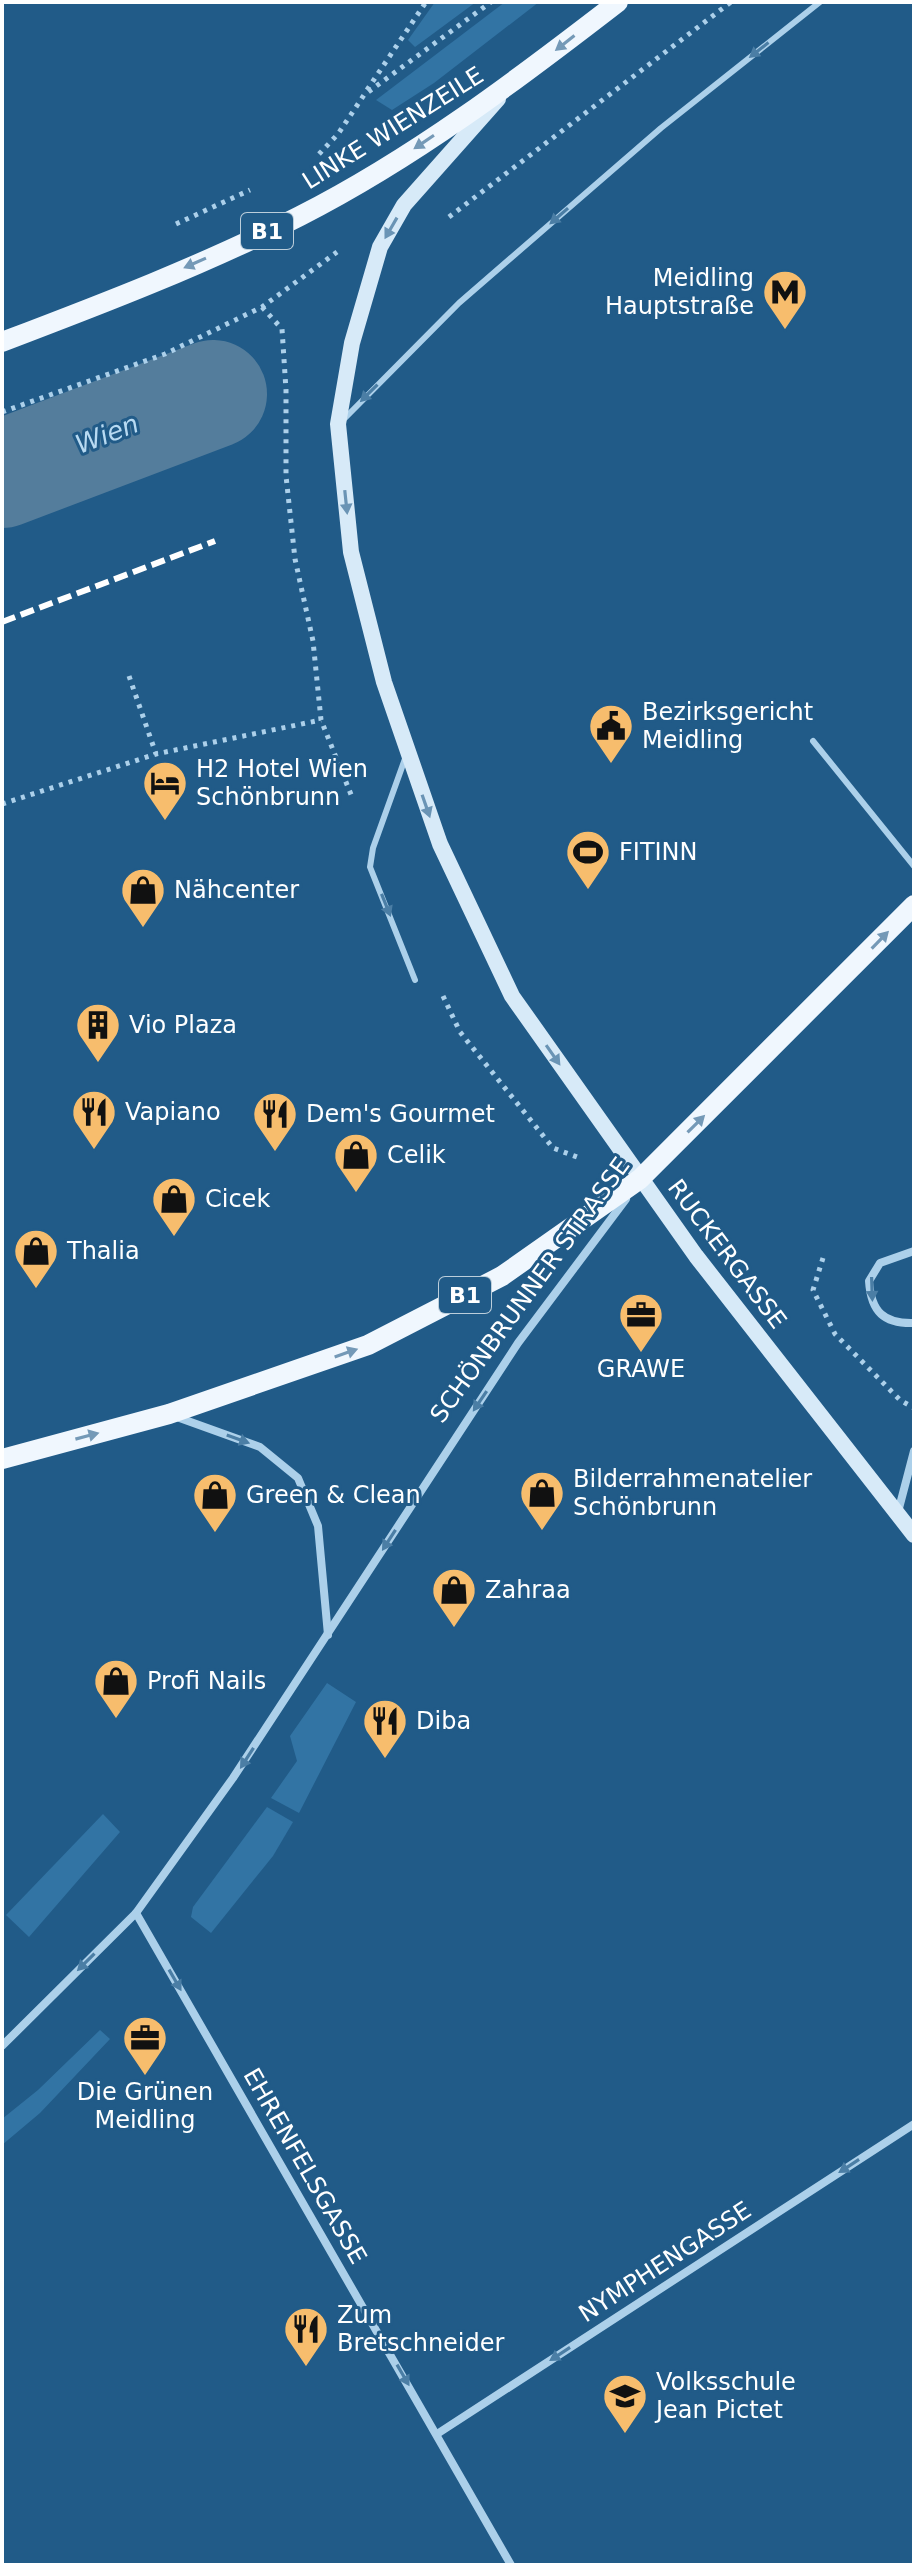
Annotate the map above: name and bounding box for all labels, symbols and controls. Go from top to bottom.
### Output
one-way arrow [555,34,575,50]
one-way arrow [749,42,769,58]
street label: LINKE WIENZEILE [297,61,489,195]
one-way arrow [414,134,435,149]
one-way arrow [550,207,569,225]
road number: B1 [241,213,293,249]
one-way arrow [384,217,398,239]
one-way arrow [183,257,207,270]
place label: Meidling Hauptstraße [605,264,754,320]
metro station icon: Meidling Hauptstraße [761,268,809,331]
one-way arrow [360,383,379,402]
water label: Wien [71,408,143,460]
one-way arrow [340,489,353,514]
place label: Bezirksgericht Meidling [642,698,813,754]
public building icon: Bezirksgericht Meidling [587,702,635,765]
place label: H2 Hotel Wien Schönbrunn [196,755,368,811]
hotel icon: H2 Hotel Wien Schönbrunn [141,759,189,822]
one-way arrow [421,794,433,818]
sports icon: FITINN [564,828,612,891]
place label: FITINN [619,838,698,866]
shop icon: Nähcenter [119,866,167,929]
place label: Nähcenter [174,876,299,904]
one-way arrow [380,893,393,917]
one-way arrow [870,931,888,950]
building icon: Vio Plaza [74,1001,122,1064]
place label: Vio Plaza [129,1011,237,1039]
one-way arrow [545,1044,560,1065]
restaurant icon: Vapiano [70,1088,118,1151]
restaurant icon: Dem's Gourmet [251,1090,299,1153]
place label: Vapiano [125,1098,221,1126]
place label: Dem's Gourmet [306,1100,495,1128]
one-way arrow [686,1115,705,1134]
shop icon: Celik [332,1131,380,1194]
place label: Celik [387,1141,446,1169]
street label: SCHÖNBRUNNER STRASSE [424,1151,636,1428]
street label: RUCKERGASSE [662,1174,792,1334]
shop icon: Cicek [150,1175,198,1238]
place label: Cicek [205,1185,270,1213]
shop icon: Thalia [12,1227,60,1290]
place label: Thalia [66,1237,140,1265]
one-way arrow [866,1276,879,1302]
road number: B1 [439,1277,491,1313]
office icon: GRAWE [617,1291,665,1354]
one-way arrow [334,1346,358,1359]
place label: GRAWE [597,1355,685,1383]
one-way arrow [473,1390,488,1411]
one-way arrow [75,1430,100,1442]
one-way arrow [226,1433,250,1446]
place label: Bilderrahmenatelier Schönbrunn [573,1465,812,1521]
shop icon: Bilderrahmenatelier Schönbrunn [518,1469,566,1532]
shop icon: Green & Clean [191,1471,239,1534]
place label: Green & Clean [246,1481,421,1509]
one-way arrow [381,1530,396,1551]
shop icon: Zahraa [430,1566,478,1629]
place label: Zahraa [485,1576,571,1604]
shop icon: Profi Nails [92,1657,140,1720]
place label: Profi Nails [147,1667,266,1695]
restaurant icon: Diba [361,1697,409,1760]
place label: Diba [416,1707,471,1735]
one-way arrow [240,1747,254,1769]
one-way arrow [77,1952,96,1971]
one-way arrow [168,1969,182,1991]
office icon: Die Grünen Meidling [121,2014,169,2077]
street label: EHRENFELSGASSE [238,2063,372,2269]
place label: Die Grünen Meidling [77,2078,213,2134]
one-way arrow [838,2159,859,2174]
street label: NYMPHENGASSE [574,2196,756,2328]
place label: Zum Bretschneider [337,2301,505,2357]
restaurant icon: Zum Bretschneider [282,2305,330,2368]
one-way arrow [550,2346,571,2361]
one-way arrow [396,2364,410,2386]
place label: Volksschule Jean Pictet [654,2368,796,2424]
school or university icon: Volksschule Jean Pictet [601,2372,649,2435]

